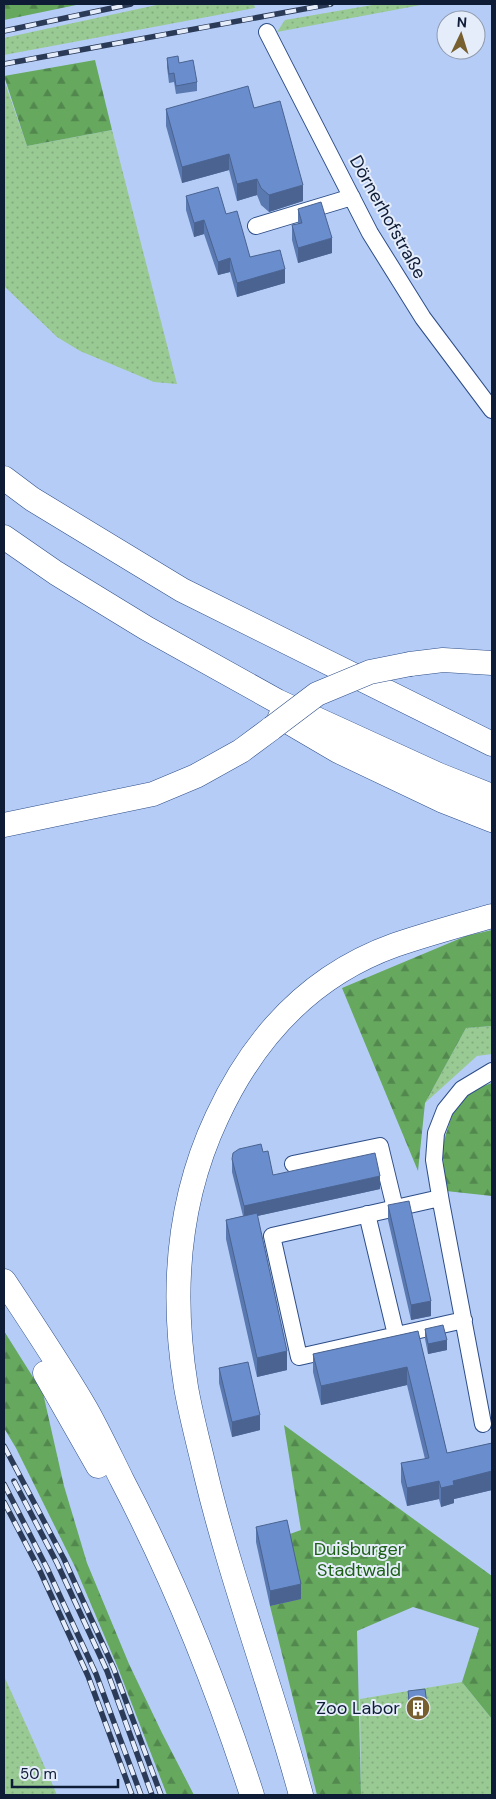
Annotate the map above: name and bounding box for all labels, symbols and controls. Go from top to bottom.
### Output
north arrow [436,10,486,60]
text: N [456,13,468,31]
street label: Dörnerhofstraße [344,151,432,283]
park label: Duisburger Stadtwald [314,1537,405,1582]
building icon: Zoo Labor [405,1695,431,1721]
place label: Zoo Labor [316,1696,400,1720]
scale bar [12,1756,119,1788]
text: 50 m [20,1764,57,1784]

